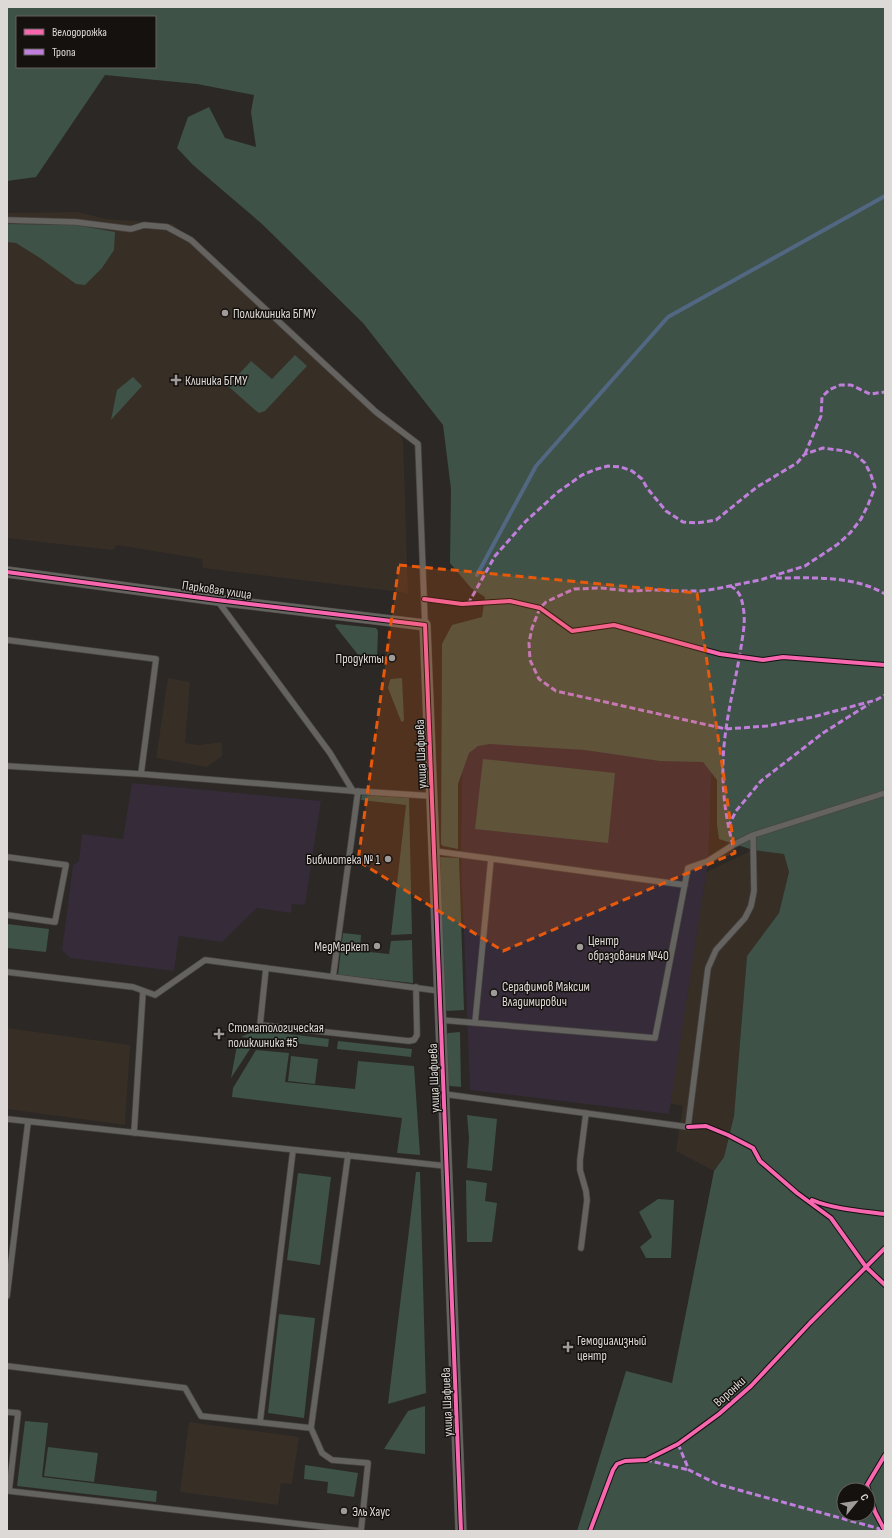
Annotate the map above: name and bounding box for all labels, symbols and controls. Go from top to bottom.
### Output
legend [16,16,156,68]
text: Велодорожка [52,25,107,40]
text: Тропа [52,45,76,60]
place label: Поликлиника БГМУ [233,306,317,322]
marker: Поликлиника БГМУ [220,308,230,318]
place label: Клиника БГМУ [185,373,248,389]
marker: Клиника БГМУ [170,374,182,386]
street label: Парковая улица [181,577,253,603]
place label: Продукты [336,651,384,667]
marker: Продукты [387,653,397,663]
street label: улица Шафиева [412,719,430,789]
place label: Библиотека № 1 [306,852,380,868]
marker: Библиотека № 1 [383,854,393,864]
place label: Центр образования №40 [588,933,669,964]
place label: МедМаркет [314,939,369,955]
marker: МедМаркет [372,941,382,951]
marker: Центр образования №40 [575,942,585,952]
place label: Серафимов Максим Владимирович [502,979,590,1010]
marker: Серафимов Максим Владимирович [489,988,499,998]
place label: Стоматологическая поликлиника #5 [228,1020,324,1051]
marker: Стоматологическая поликлиника #5 [213,1028,225,1040]
street label: улица Шафиева [425,1043,443,1113]
place label: Гемодиализный центр [577,1333,647,1364]
marker: Гемодиализный центр [562,1341,574,1353]
street label: улица Шафиева [438,1367,456,1437]
street label: Воронки [710,1373,749,1410]
north arrow [836,1482,876,1522]
text: С [857,1492,872,1503]
place label: Эль Хаус [352,1504,390,1520]
marker: Эль Хаус [339,1506,349,1516]

